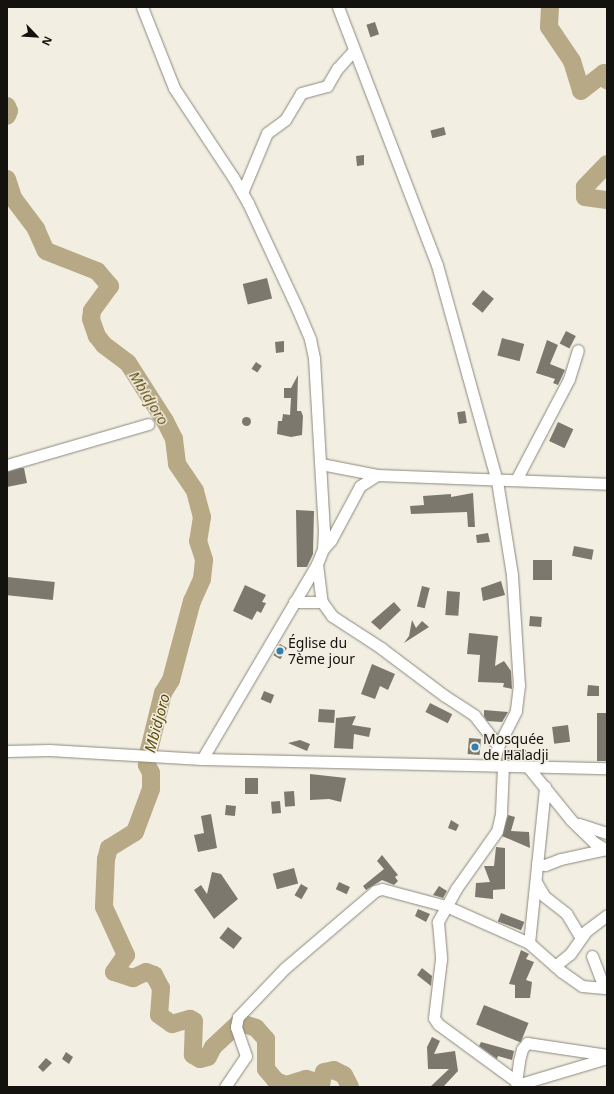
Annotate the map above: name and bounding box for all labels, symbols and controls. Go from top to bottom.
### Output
north arrow [16,16,56,56]
text: N [39,34,56,49]
water label: Mbidjoro [125,368,173,428]
place label: Église du 7ème jour [288,635,355,668]
marker: Église du 7ème jour [275,646,285,656]
water label: Mbidjoro [141,692,173,754]
place label: Mosquée de Haladji [483,731,549,764]
marker: Mosquée de Haladji [470,742,480,752]

